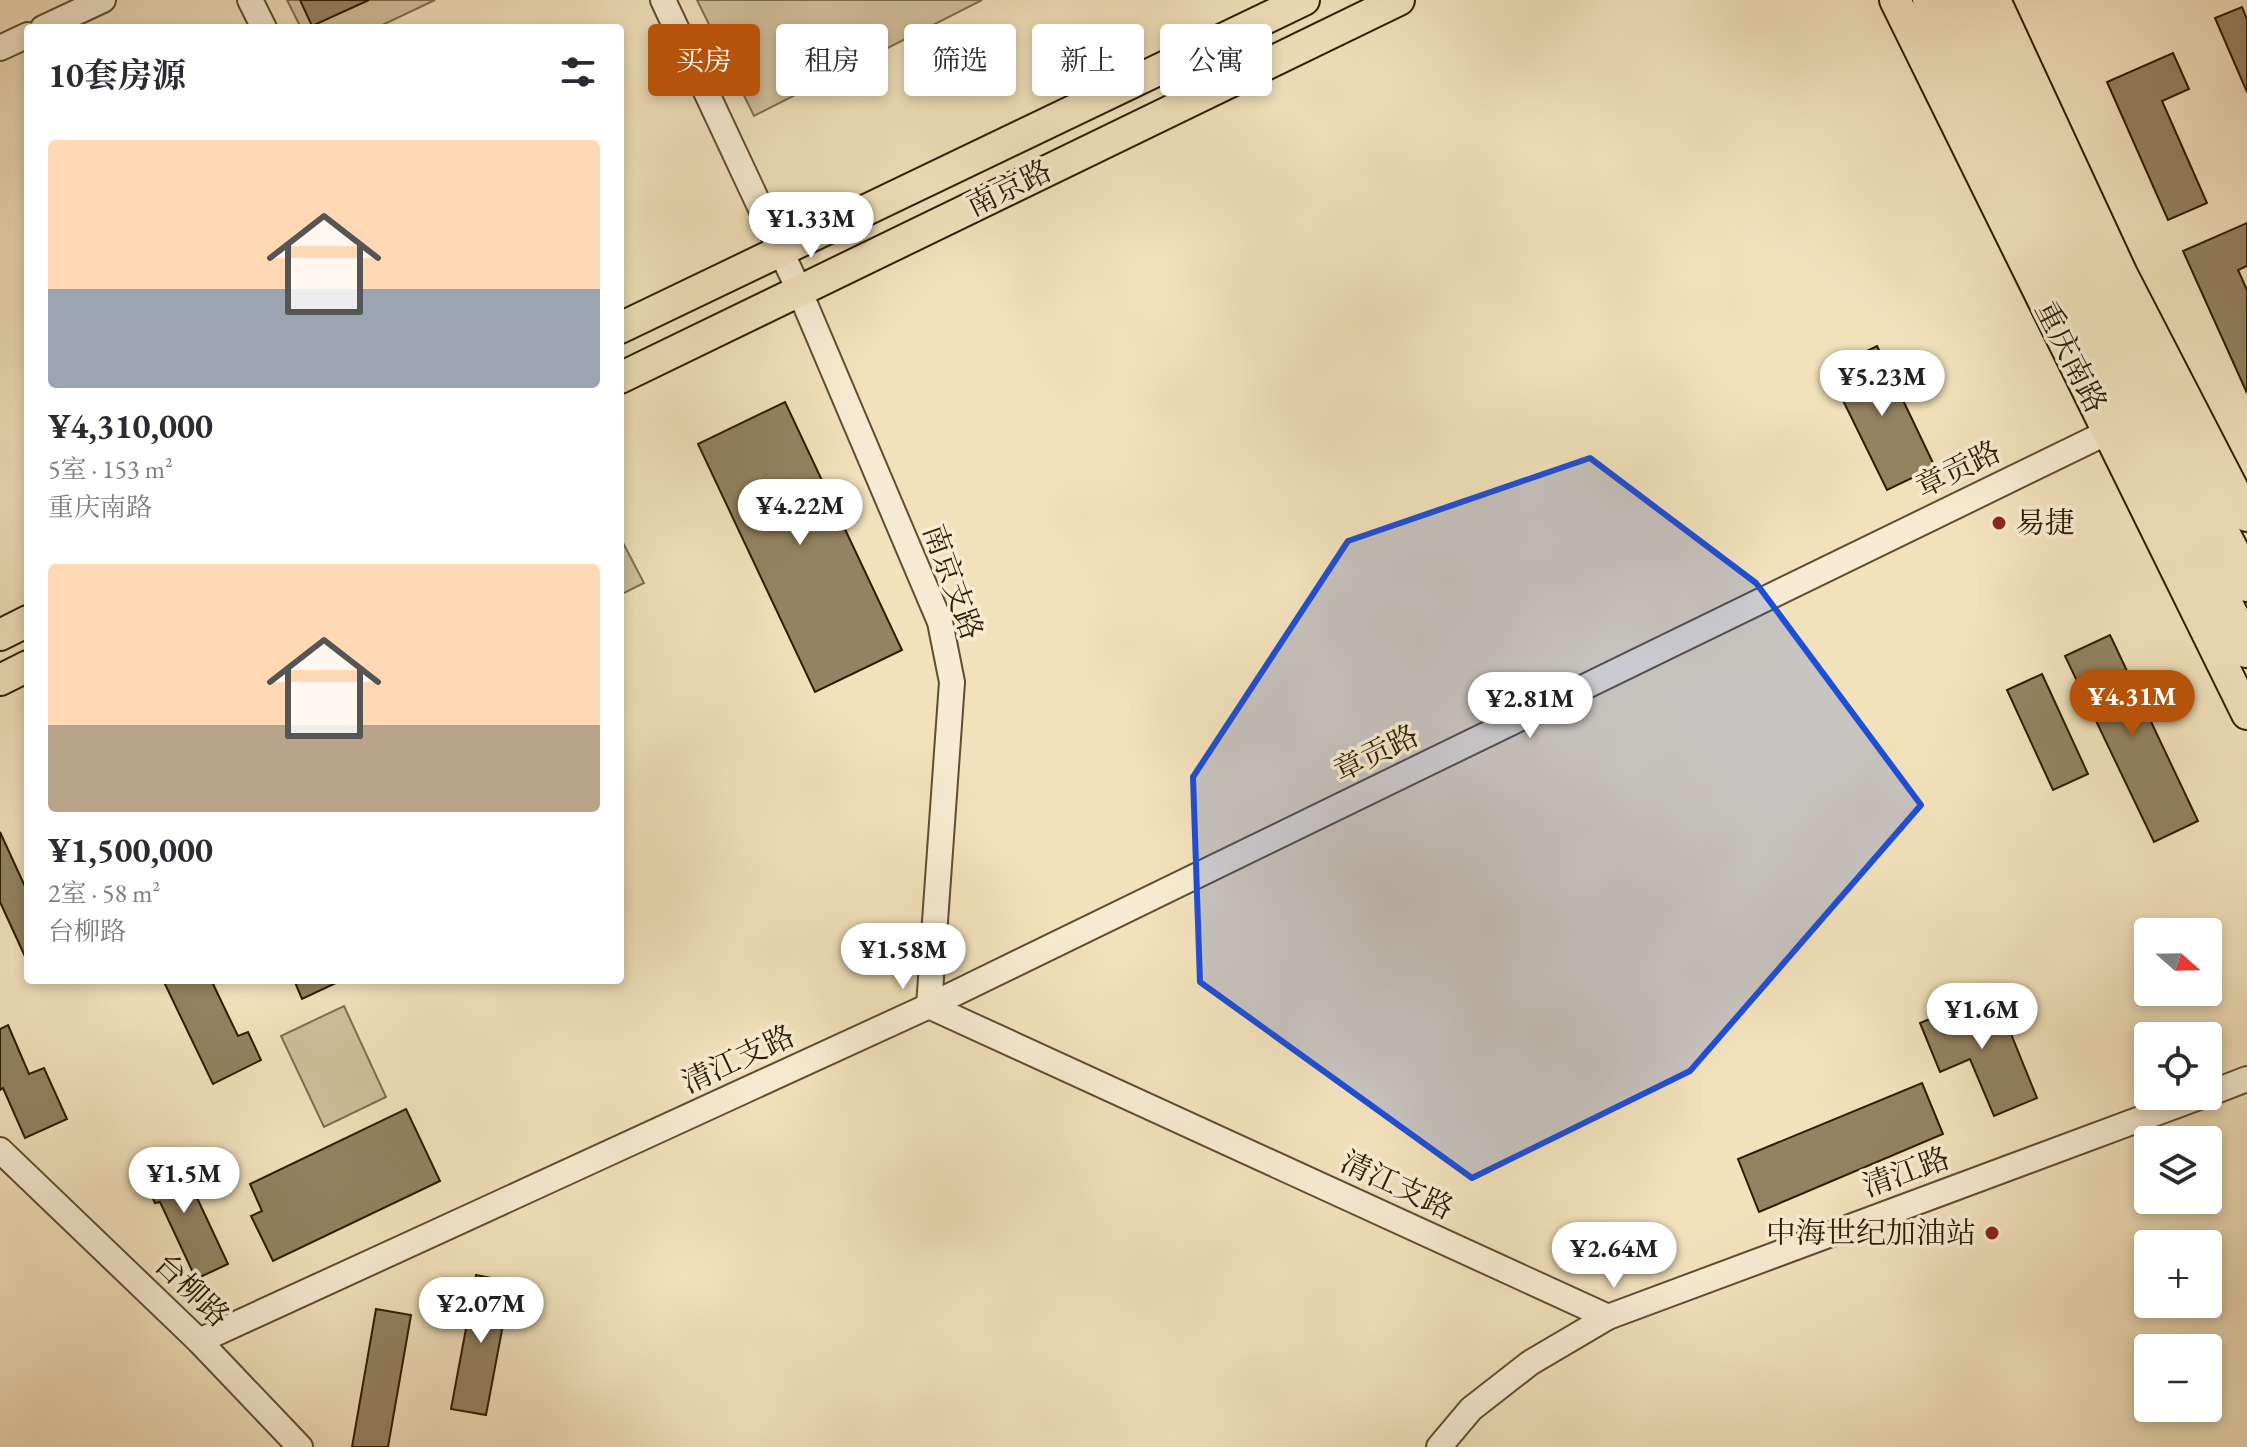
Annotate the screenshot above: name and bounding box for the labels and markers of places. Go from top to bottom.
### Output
pin: ¥1.33M [746,192,876,260]
pin: ¥5.23M [1817,350,1947,418]
pin: ¥4.22M [735,479,865,547]
place label: 易捷 [2015,503,2075,542]
marker: 易捷 [1990,514,2008,532]
pin: ¥4.31M [2067,670,2197,738]
pin: ¥2.81M [1465,672,1595,740]
pin: ¥1.58M [838,923,968,991]
pin: ¥1.6M [1926,983,2038,1051]
pin: ¥1.5M [128,1147,240,1215]
place label: 中海世纪加油站 [1766,1213,1976,1252]
pin: ¥2.64M [1549,1222,1679,1290]
marker: 中海世纪加油站 [1983,1224,2001,1242]
pin: ¥2.07M [416,1277,546,1345]

